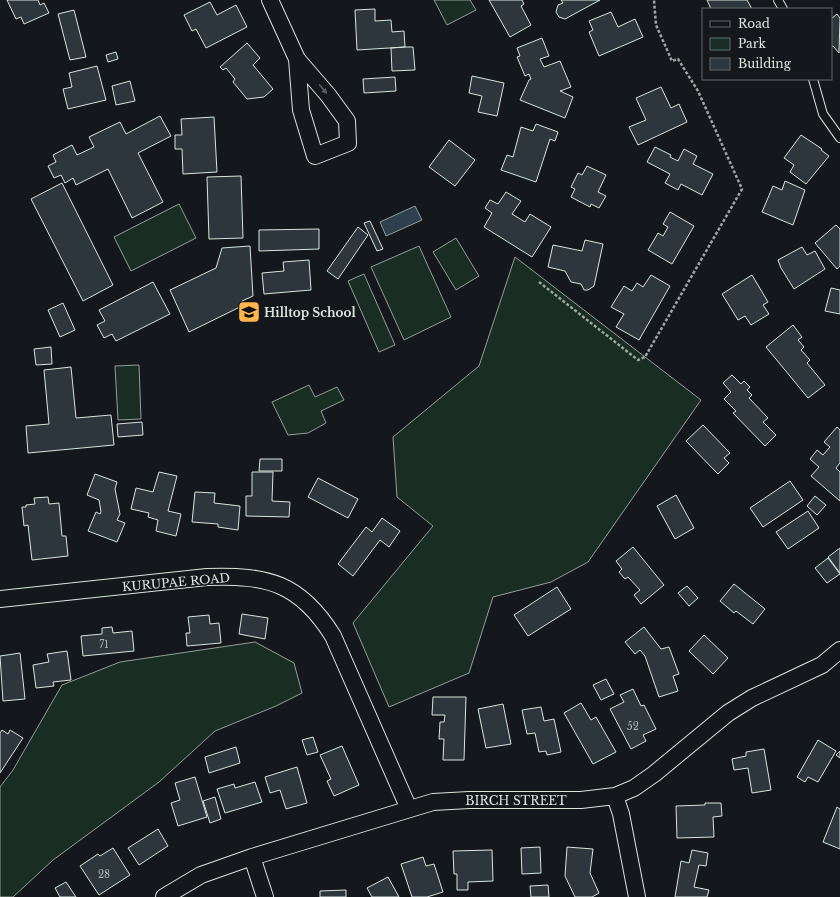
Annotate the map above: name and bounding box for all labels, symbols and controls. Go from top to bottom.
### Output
legend [702,8,832,80]
text: Road [738,16,770,31]
text: Park [738,36,766,51]
text: Building [738,56,792,71]
one-way arrow [318,83,327,94]
school or university icon: Hilltop School [236,299,262,325]
place label: Hilltop School [264,305,356,320]
street label: KURUPAE ROAD [121,570,231,594]
house number: 71 [99,638,109,651]
house number: 52 [627,720,639,733]
street label: BIRCH STREET [465,793,567,808]
house number: 28 [98,868,110,881]

